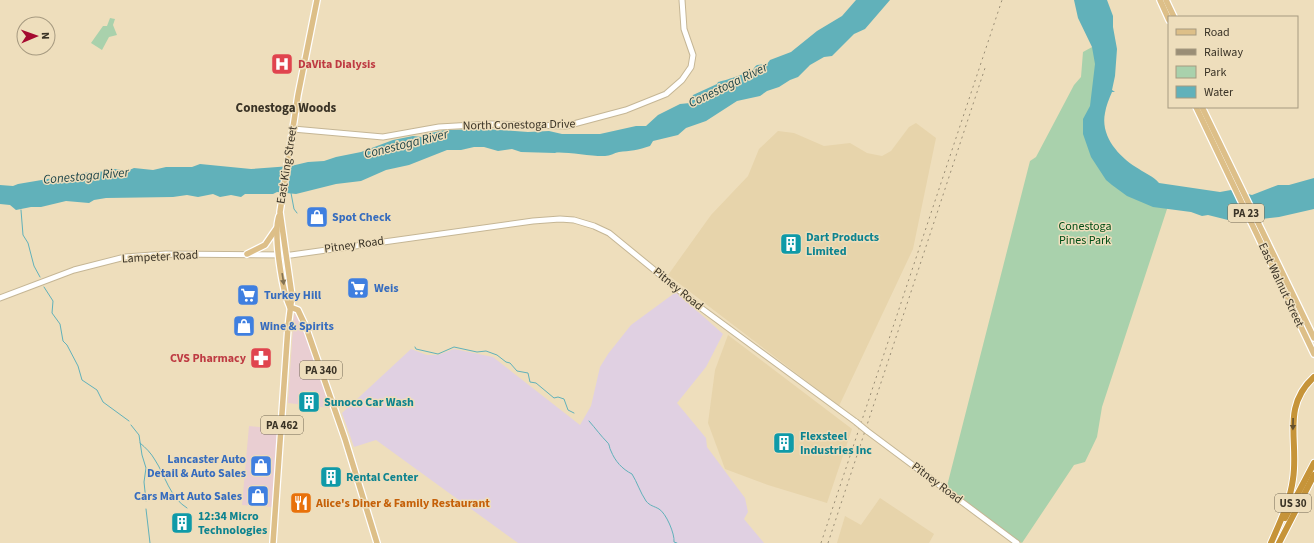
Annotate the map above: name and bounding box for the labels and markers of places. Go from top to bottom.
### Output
hospital icon: DaVita Dialysis [269,51,295,77]
place label: DaVita Dialysis [298,56,376,73]
shop icon: Spot Check [304,204,330,230]
place label: Spot Check [332,209,392,226]
place label: Dart Products Limited [806,229,879,260]
building icon: Dart Products Limited [778,231,804,257]
supermarket icon: Weis [345,275,371,301]
place label: Weis [374,280,399,297]
supermarket icon: Turkey Hill [235,282,261,308]
place label: Turkey Hill [264,287,322,304]
shop icon: Wine & Spirits [231,313,257,339]
place label: Wine & Spirits [260,318,334,335]
pharmacy icon: CVS Pharmacy [248,345,274,371]
place label: CVS Pharmacy [170,350,247,367]
building icon: Sunoco Car Wash [296,389,322,415]
place label: Sunoco Car Wash [324,394,414,411]
place label: Flexsteel Industries Inc [800,428,872,459]
building icon: Flexsteel Industries Inc [771,430,797,456]
place label: Lancaster Auto Detail & Auto Sales [147,451,246,482]
shop icon: Lancaster Auto Detail & Auto Sales [248,453,274,479]
building icon: Rental Center [318,464,344,490]
place label: Rental Center [346,469,418,486]
shop icon: Cars Mart Auto Sales [245,483,271,509]
place label: Cars Mart Auto Sales [134,488,242,505]
restaurant icon: Alice's Diner & Family Restaurant [288,490,314,516]
place label: Alice's Diner & Family Restaurant [315,495,490,512]
place label: 12:34 Micro Technologies [198,508,267,539]
building icon: 12:34 Micro Technologies [169,510,195,536]

